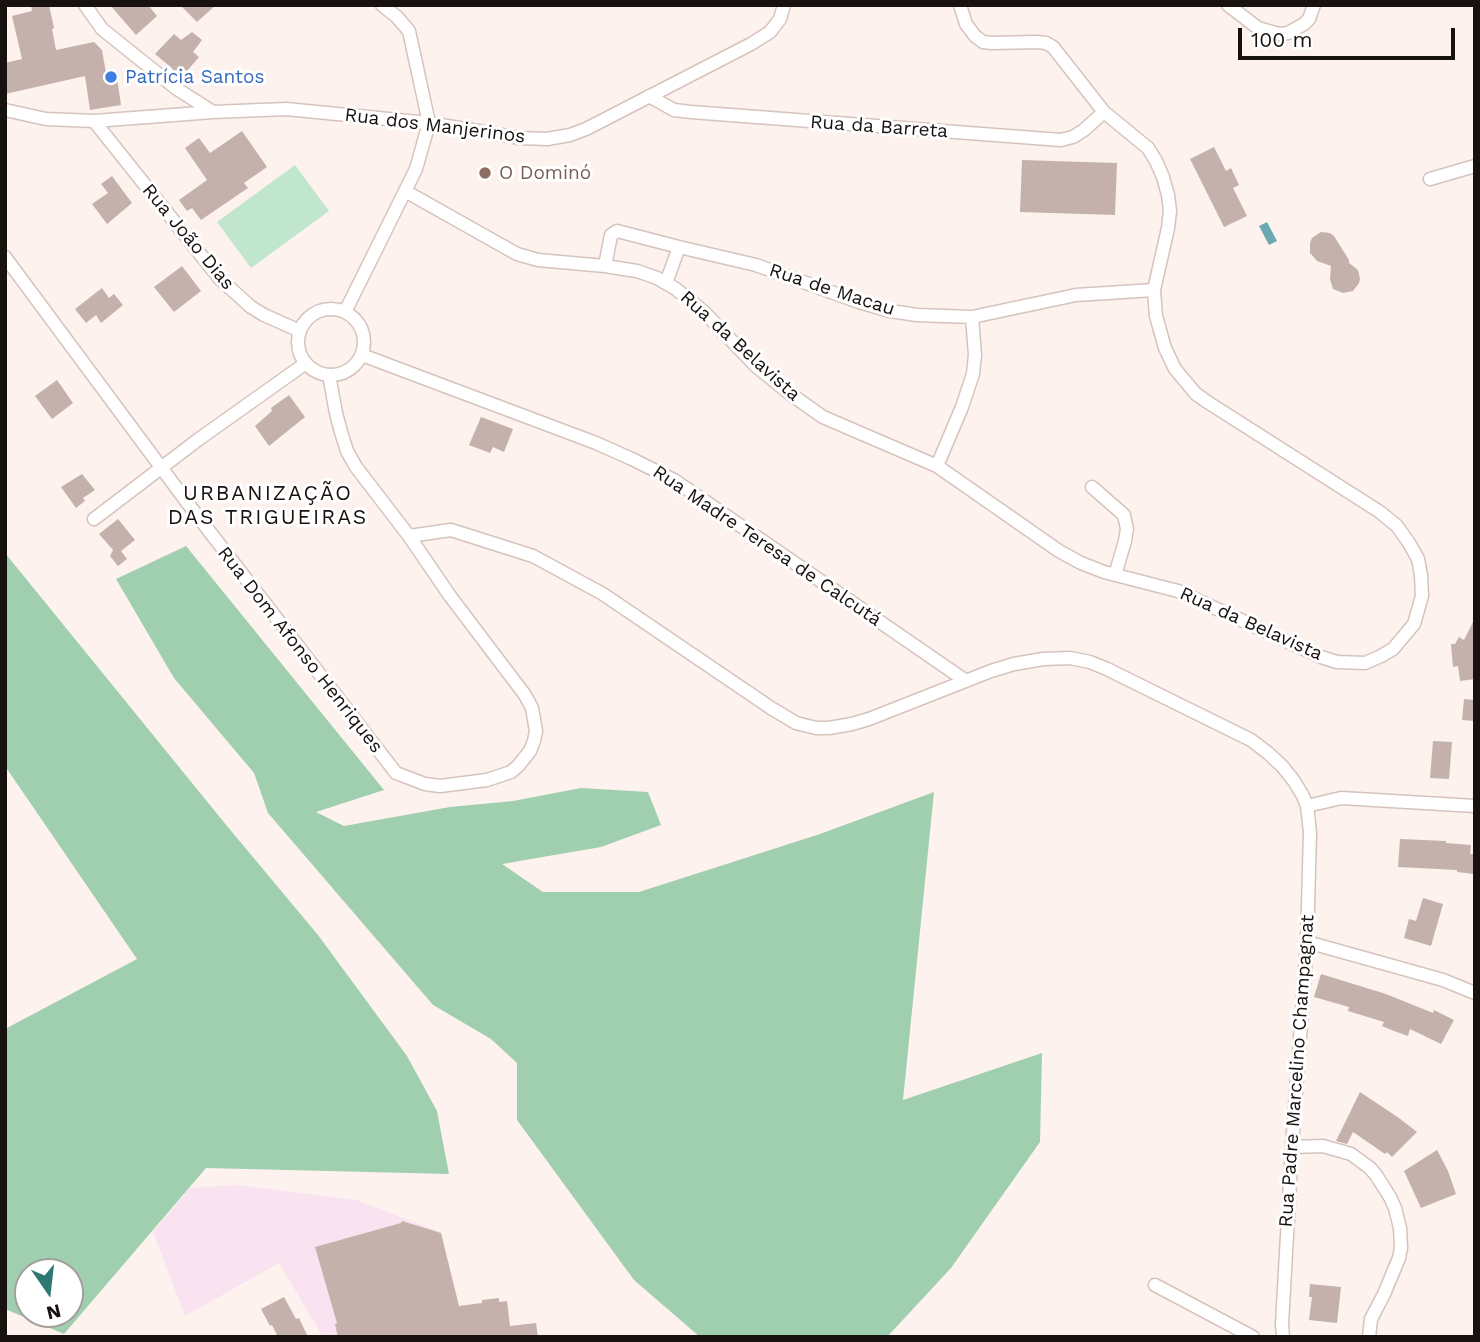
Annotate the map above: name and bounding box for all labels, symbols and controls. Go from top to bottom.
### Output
scale bar [1242,14,1459,58]
text: 100 m [1251,27,1313,52]
place label: Patrícia Santos [125,66,264,88]
marker: Patrícia Santos [103,69,119,85]
street label: Rua dos Manjerinos [343,104,527,148]
street label: Rua da Barreta [809,111,949,143]
place label: O Dominó [499,162,591,184]
marker: O Dominó [477,165,493,181]
street label: Rua João Dias [137,179,239,295]
street label: Rua de Macau [766,259,898,321]
street label: Rua da Belavista [675,286,805,406]
street label: Rua Madre Teresa de Calcutá [648,461,886,631]
district label: URBANIZAÇÃO DAS TRIGUEIRAS [169,481,367,531]
street label: Rua Dom Afonso Henriques [212,542,388,758]
street label: Rua da Belavista [1176,582,1326,666]
street label: Rua Padre Marcelino Champagnat [1275,914,1319,1228]
north arrow [14,1258,84,1328]
text: N [44,1299,63,1325]

